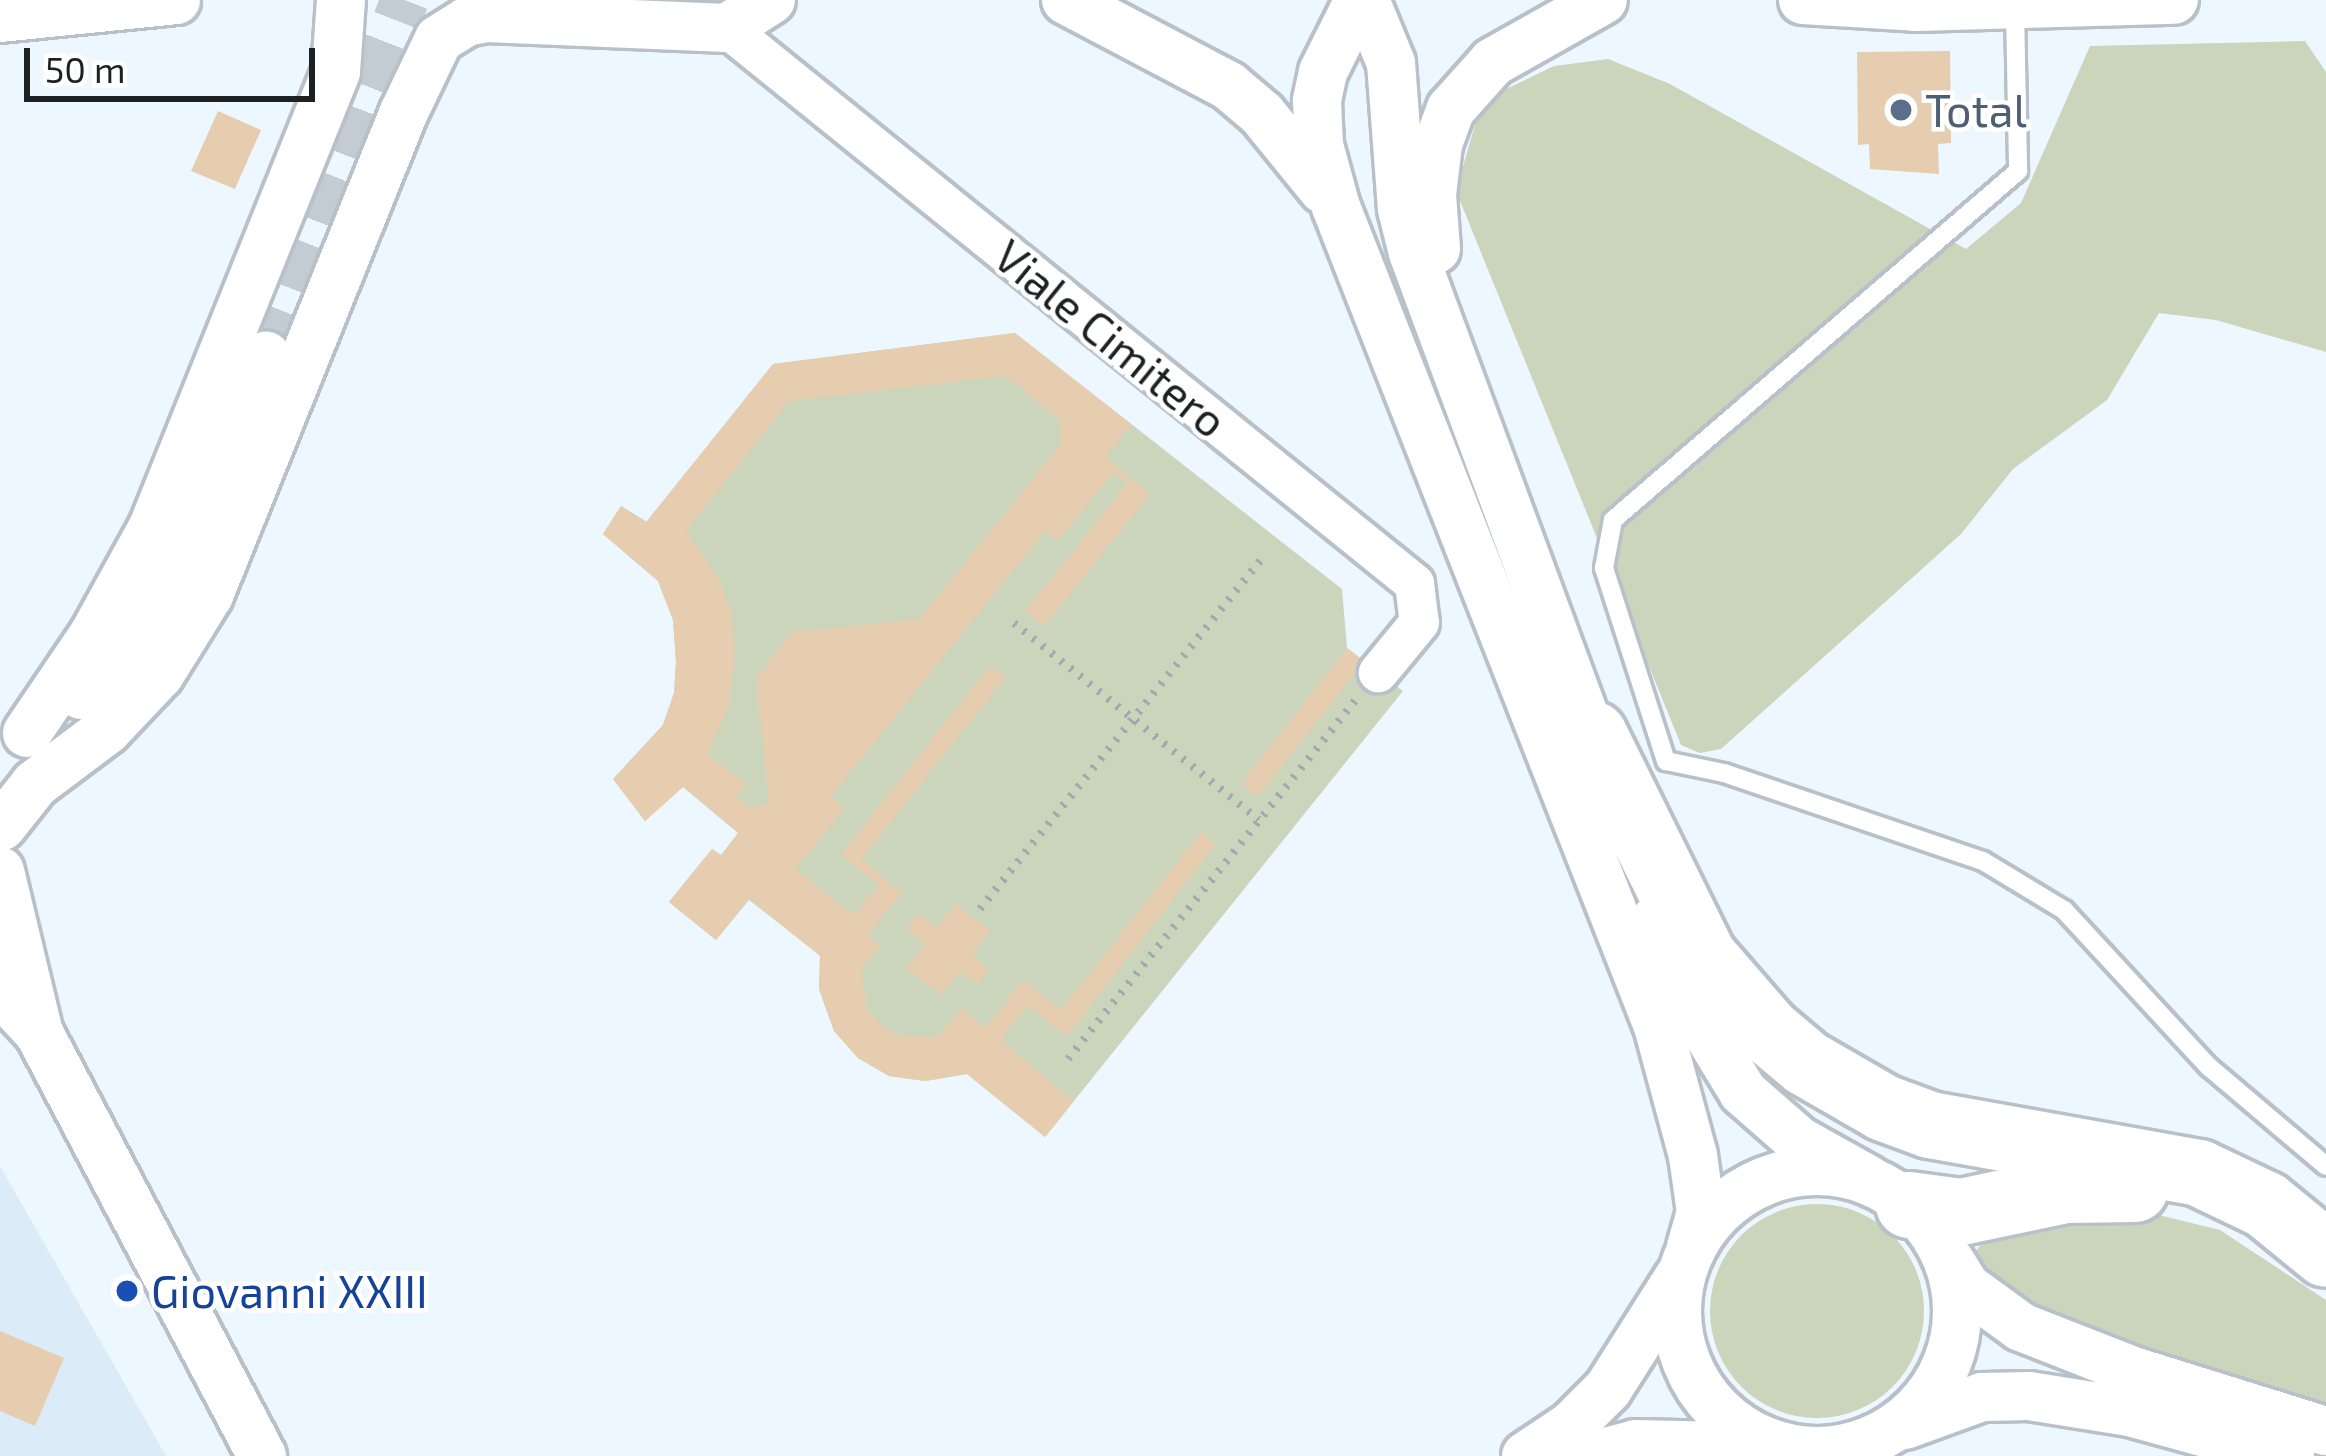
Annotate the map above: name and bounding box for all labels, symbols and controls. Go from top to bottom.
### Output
scale bar [30,24,321,98]
text: 50 m [45,47,126,90]
place label: Total [1925,83,2027,137]
marker: Total [1888,97,1914,123]
street label: Viale Cimitero [984,228,1238,448]
place label: Giovanni XXIII [151,1264,428,1318]
marker: Giovanni XXIII [114,1278,140,1304]

